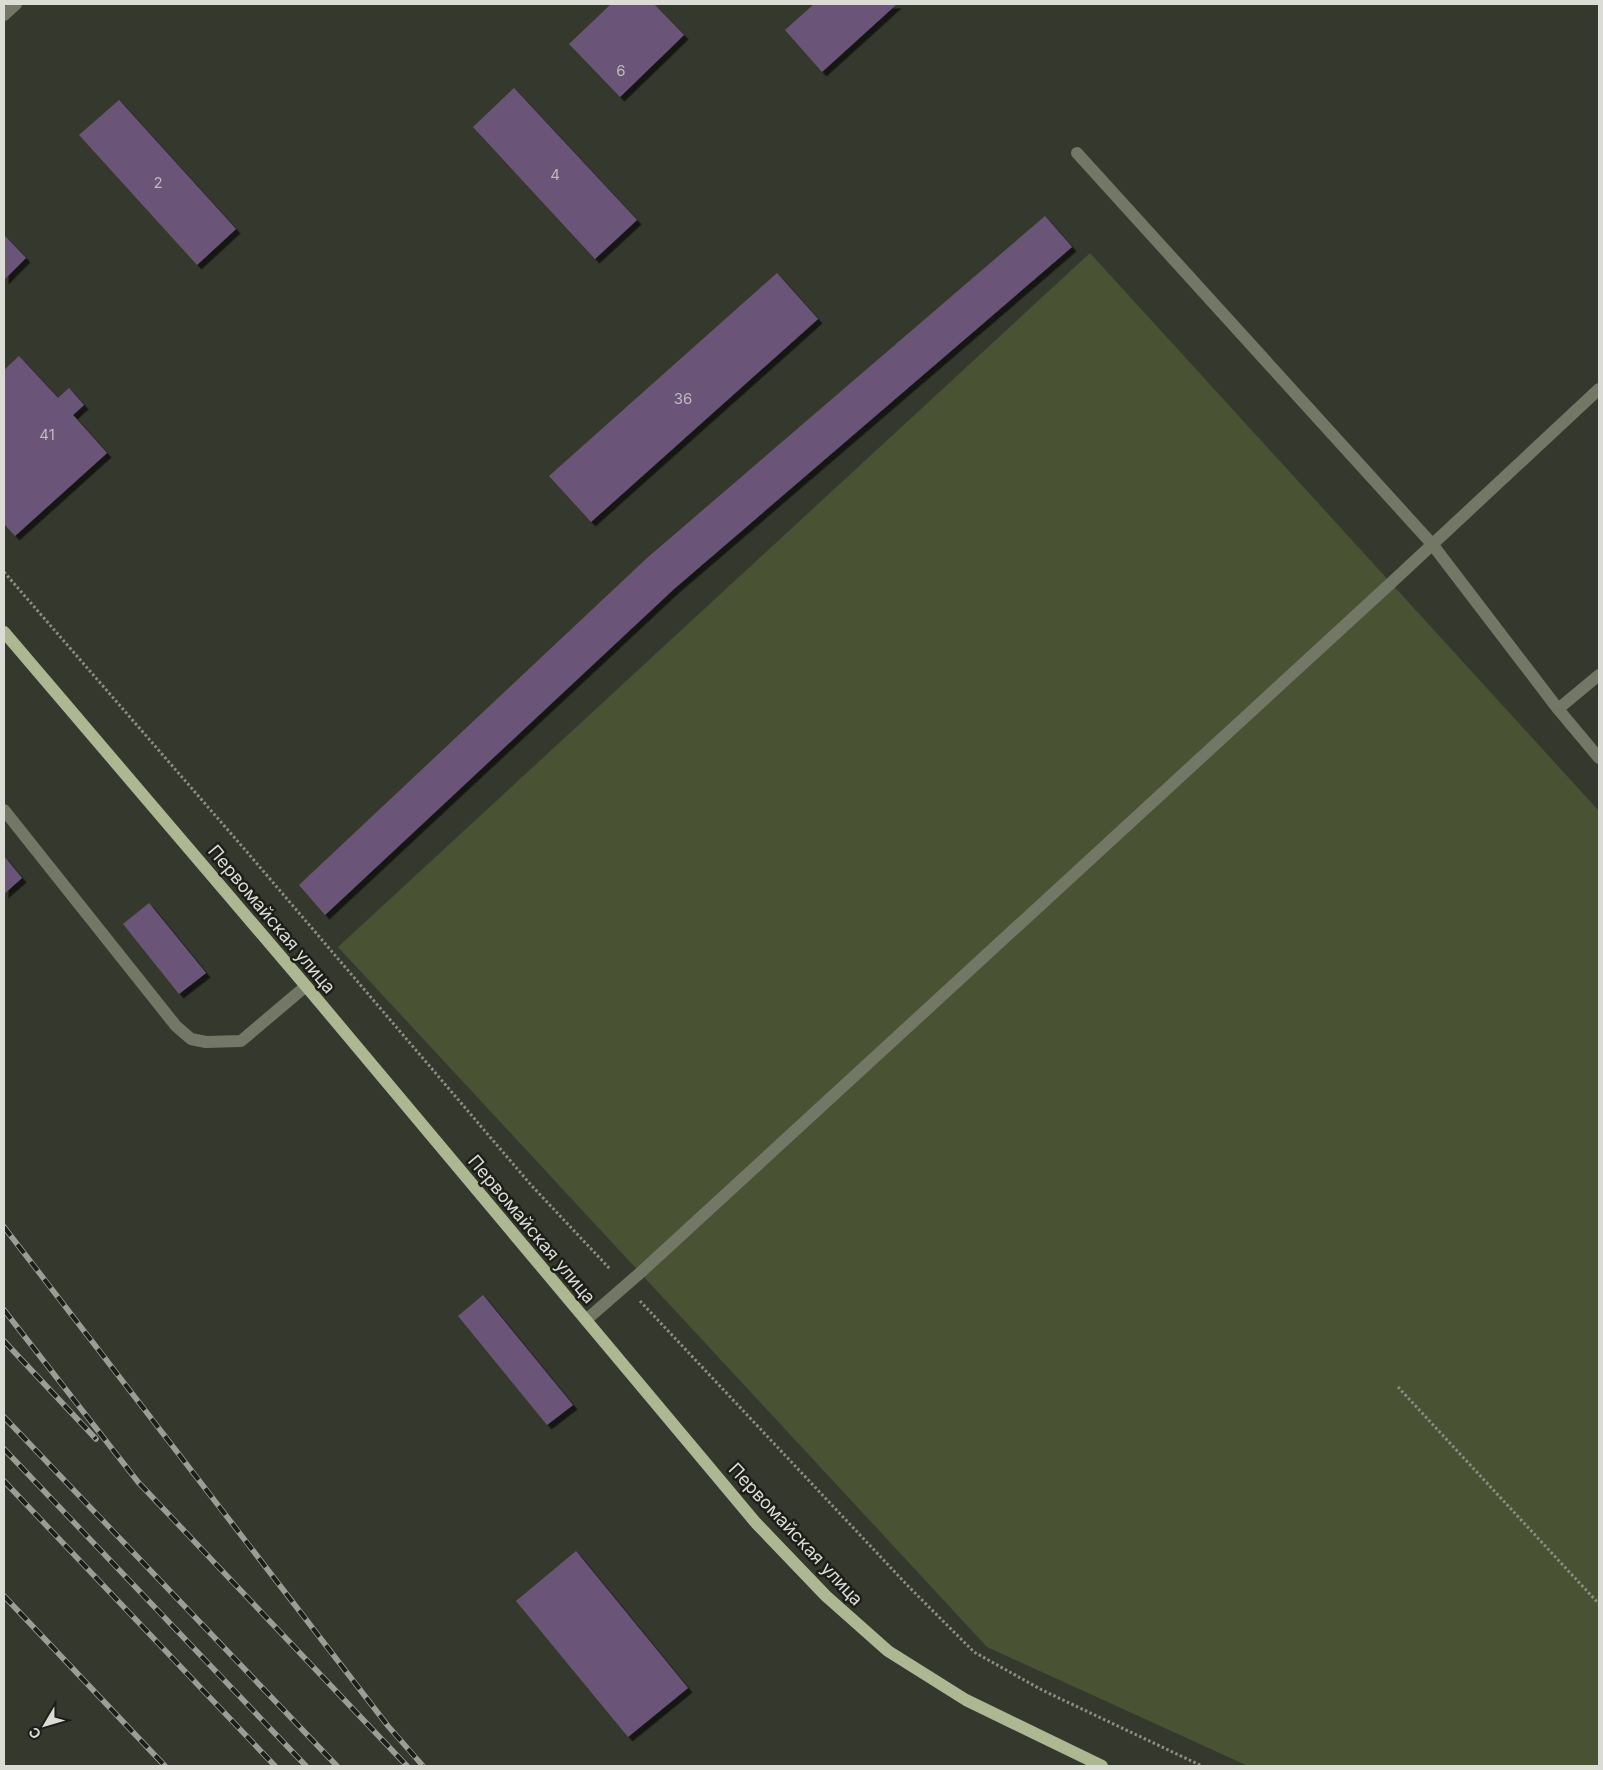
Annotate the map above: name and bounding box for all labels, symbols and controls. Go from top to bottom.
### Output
house number: 6 [616,61,626,80]
house number: 4 [550,165,560,184]
house number: 2 [153,173,163,192]
house number: 36 [674,389,692,408]
house number: 41 [39,425,55,444]
street label: Первомайская улица [204,841,340,997]
street label: Первомайская улица [464,1151,600,1307]
street label: Первомайская улица [725,1459,867,1609]
north arrow [20,1700,70,1750]
text: С [24,1724,44,1743]

